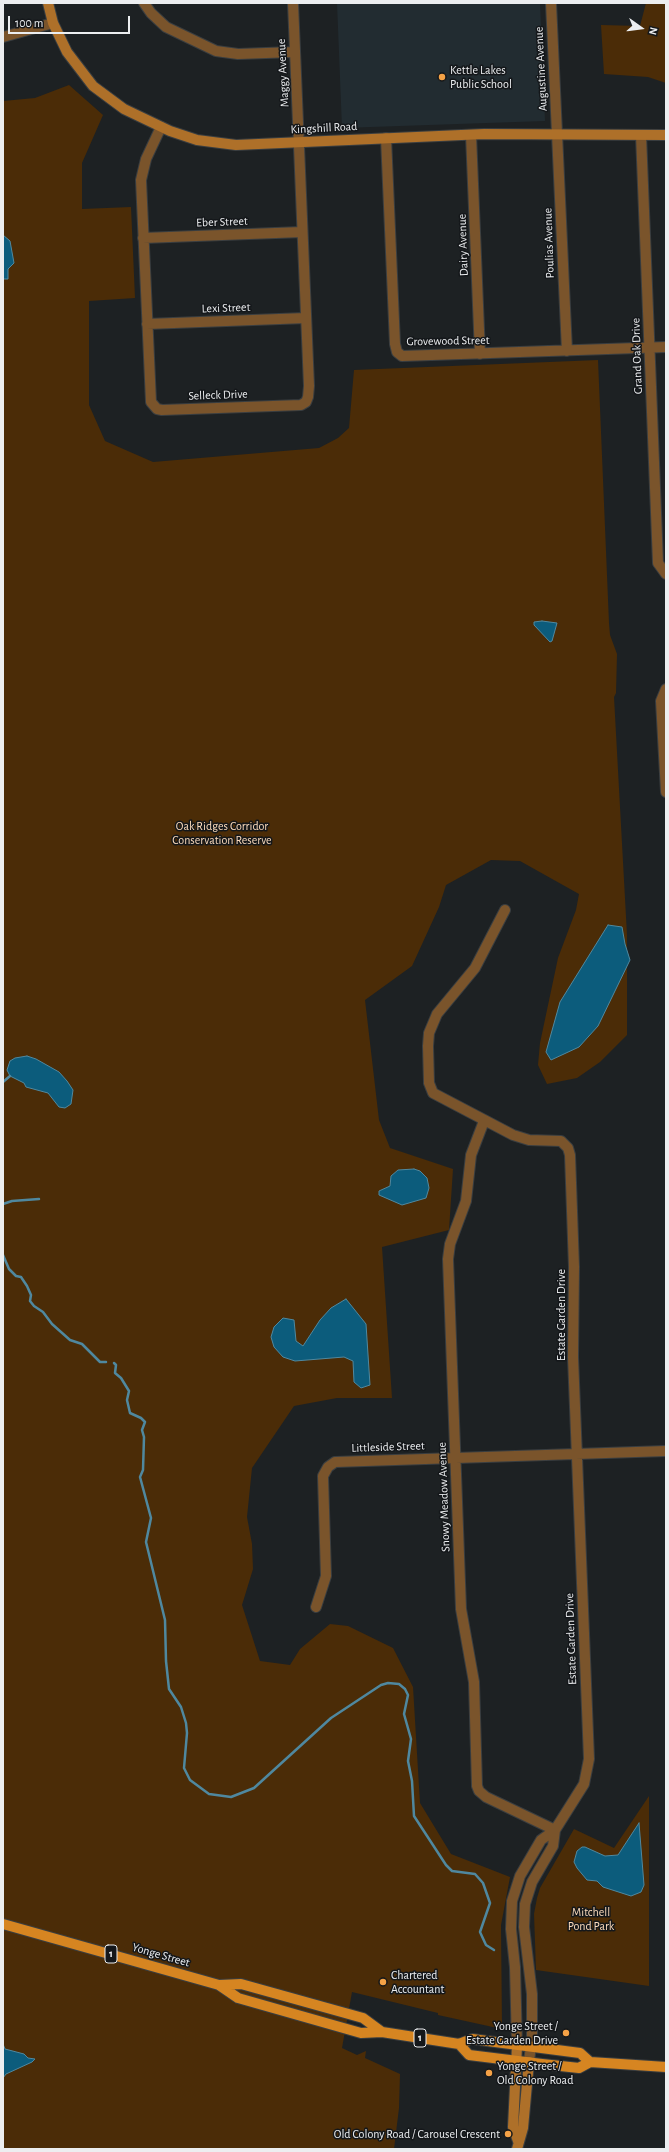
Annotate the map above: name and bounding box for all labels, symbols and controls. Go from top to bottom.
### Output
scale bar [10,8,132,34]
north arrow [621,8,661,48]
text: 100 m [15,17,43,29]
street label: Augustine Avenue [532,26,550,112]
text: N [647,26,659,36]
street label: Maggy Avenue [274,38,292,108]
place label: Kettle Lakes Public School [450,63,512,91]
marker: Kettle Lakes Public School [437,72,447,82]
street label: Kingshill Road [290,119,358,137]
street label: Poulias Avenue [541,207,557,279]
street label: Eber Street [196,214,248,230]
street label: Dairy Avenue [455,214,471,276]
street label: Lexi Street [201,300,251,316]
street label: Grand Oak Drive [628,318,646,394]
street label: Grovewood Street [406,333,490,349]
street label: Selleck Drive [188,387,248,403]
park label: Oak Ridges Corridor Conservation Reserve [172,819,272,847]
street label: Estate Garden Drive [554,1269,568,1361]
street label: Littleside Street [351,1439,425,1455]
street label: Snowy Meadow Avenue [435,1442,453,1552]
street label: Estate Garden Drive [562,1593,580,1685]
park label: Mitchell Pond Park [568,1905,614,1933]
street label: Yonge Street [131,1940,191,1970]
road number: 1 [105,1945,117,1963]
place label: Chartered Accountant [391,1968,444,1996]
marker: Chartered Accountant [378,1977,388,1987]
place label: Yonge Street / Estate Garden Drive [466,2019,558,2047]
marker: Yonge Street / Estate Garden Drive [561,2028,571,2038]
road number: 1 [414,2029,426,2047]
place label: Yonge Street / Old Colony Road [497,2059,573,2087]
marker: Yonge Street / Old Colony Road [484,2068,494,2078]
place label: Old Colony Road / Carousel Crescent [334,2127,500,2141]
marker: Old Colony Road / Carousel Crescent [503,2129,513,2139]

